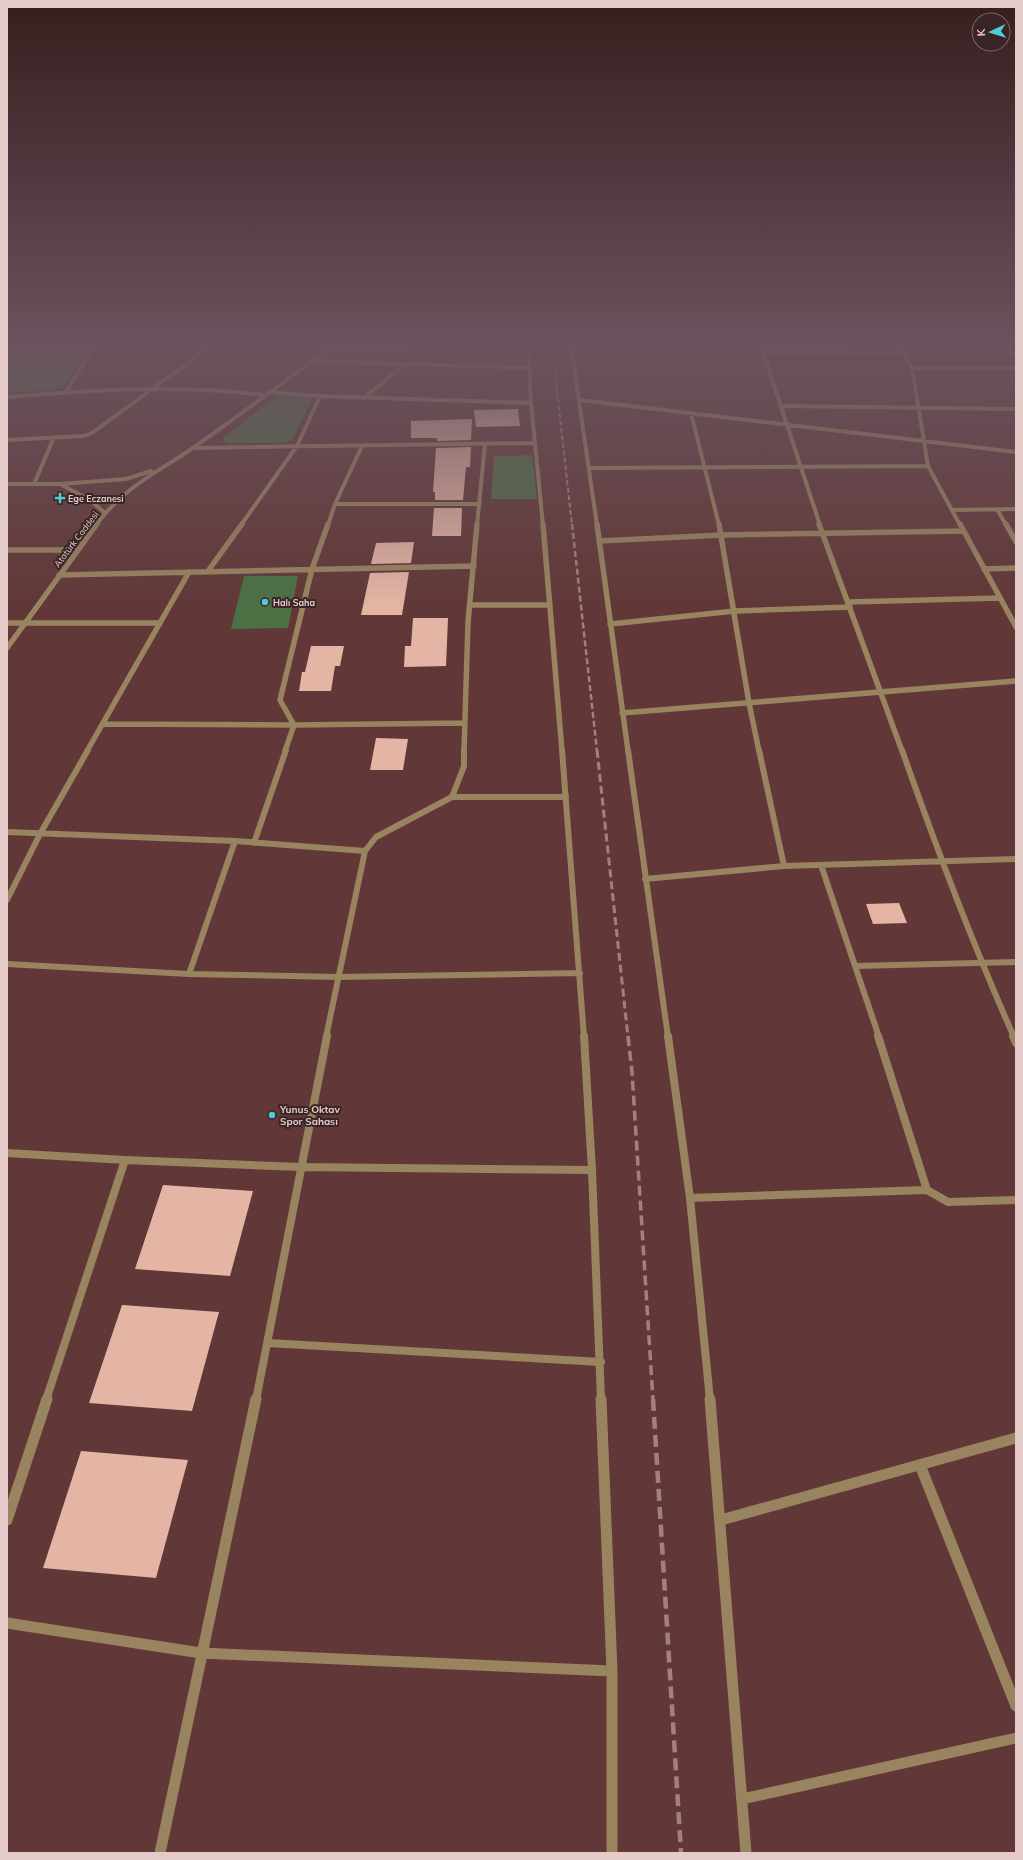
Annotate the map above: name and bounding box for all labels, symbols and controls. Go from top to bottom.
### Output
north arrow [971,12,1011,52]
text: K [974,28,988,37]
marker: Ege Eczanesi [55,493,65,503]
place label: Ege Eczanesi [68,493,124,504]
street label: Atatürk Caddesi [51,509,101,569]
marker: Halı Saha [260,597,270,607]
place label: Halı Saha [273,597,316,608]
place label: Yunus Oktav Spor Sahası [279,1103,340,1128]
marker: Yunus Oktav Spor Sahası [267,1110,277,1120]

